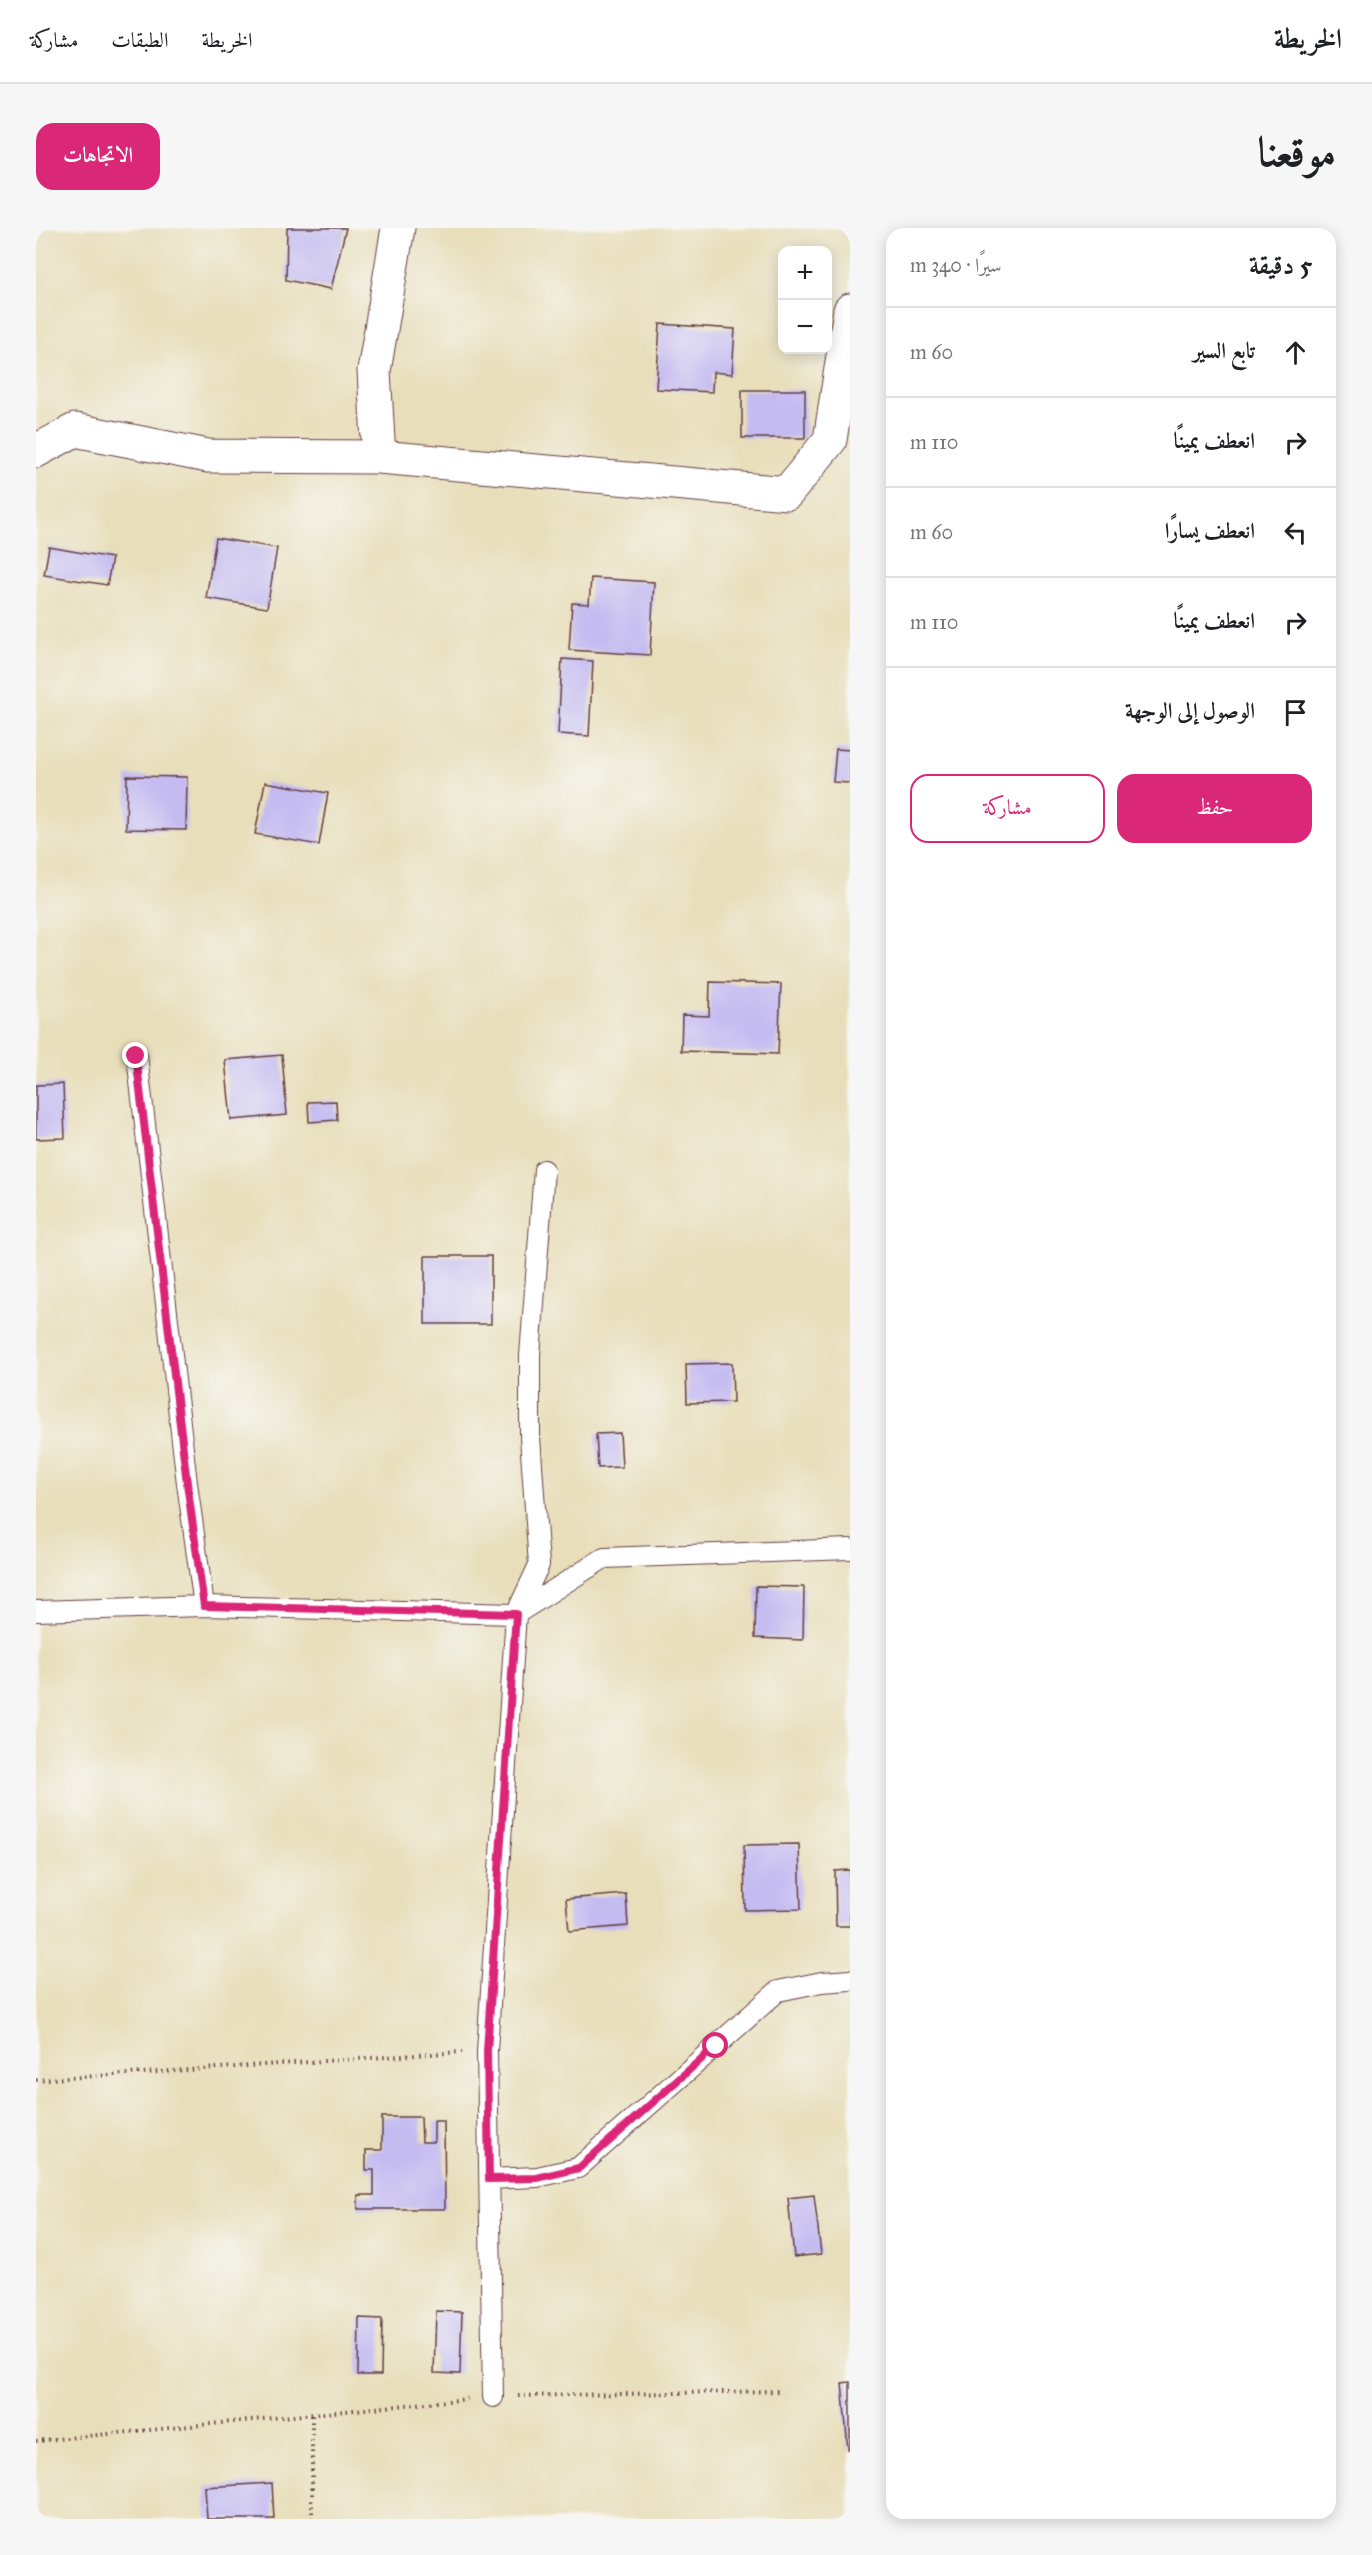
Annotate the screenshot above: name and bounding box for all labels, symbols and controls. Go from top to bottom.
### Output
text: الخريطة [1274,21,1342,56]
text: مشاركة [30,27,78,53]
text: الطبقات [111,27,168,53]
text: الخريطة [201,27,253,53]
button: الاتجاهات [36,123,160,190]
text: موقعنا [1258,126,1336,178]
map controls [778,246,832,354]
button: + [778,246,832,300]
text: 5 دقيقة [1249,249,1312,281]
text: سيرًا · 340 m [910,253,1002,277]
button: − [778,300,832,354]
icon: ahead [1279,336,1312,369]
text: تابع السير [1193,337,1255,364]
text: 60 m [910,340,953,364]
icon: right [1279,426,1312,459]
text: انعطف يمينًا [1174,427,1255,454]
text: 110 m [910,430,958,454]
icon: left [1279,516,1312,549]
text: انعطف يسارًا [1165,517,1255,544]
text: 60 m [910,520,953,544]
icon: right [1279,606,1312,639]
text: انعطف يمينًا [1174,607,1255,634]
text: 110 m [910,610,958,634]
icon: arrive [1279,696,1312,729]
text: الوصول إلى الوجهة [1125,697,1255,724]
button: مشاركة [910,774,1105,843]
button: حفظ [1117,774,1312,843]
route end [122,1042,148,1068]
route start [702,2032,728,2058]

